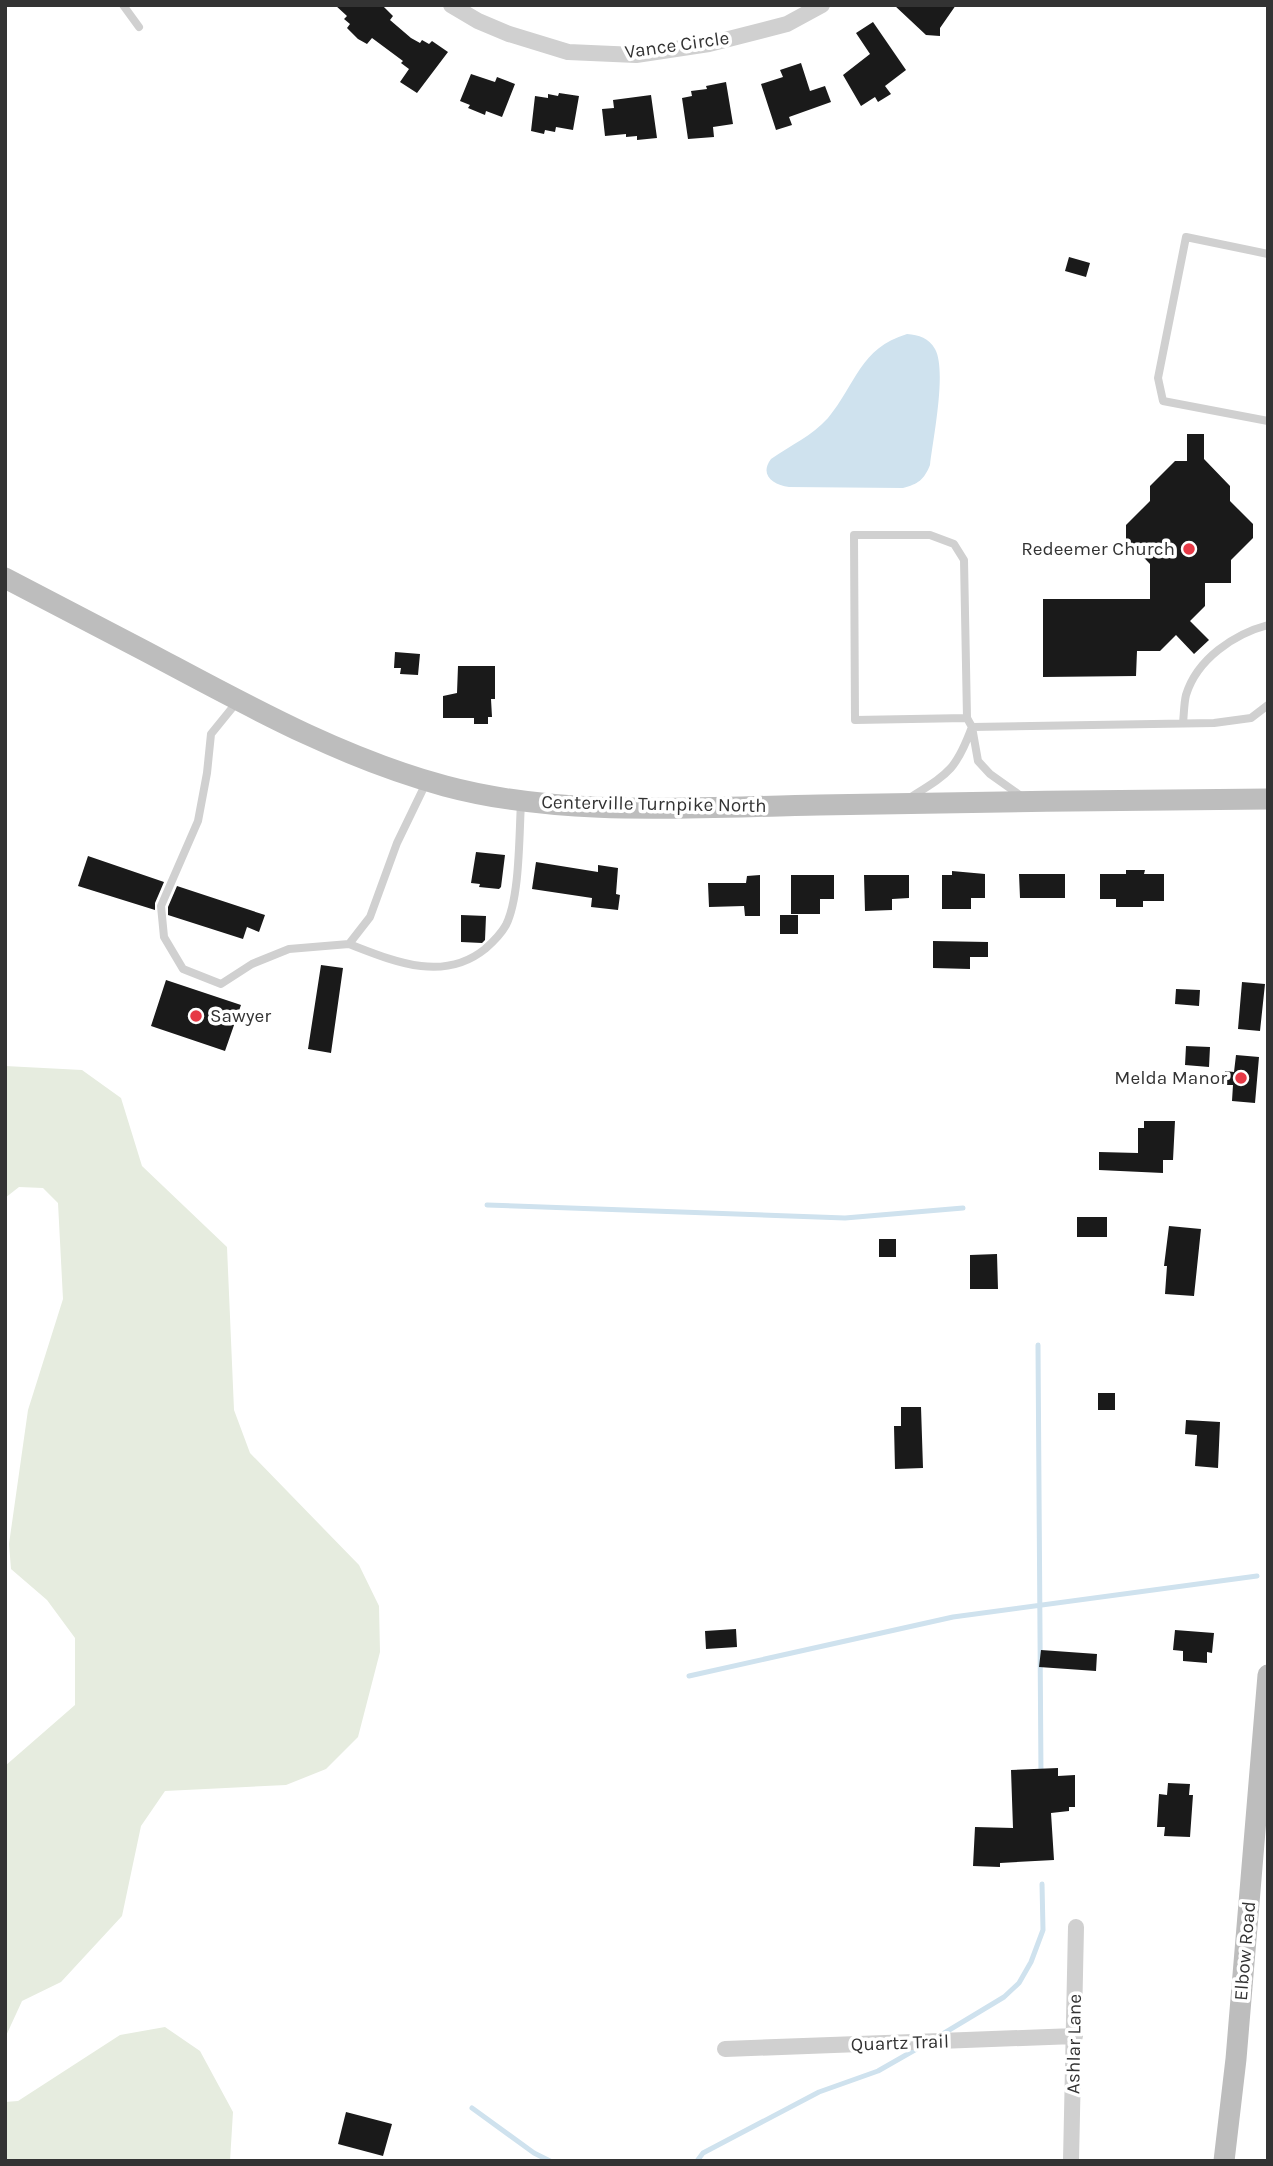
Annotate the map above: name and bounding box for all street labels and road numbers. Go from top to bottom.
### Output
street label: Vance Circle [623,27,731,63]
street label: Centerville Turnpike North [541,791,767,817]
street label: Elbow Road [1230,1900,1260,2002]
street label: Ashlar Lane [1062,1994,1086,2094]
street label: Quartz Trail [850,2030,950,2056]

